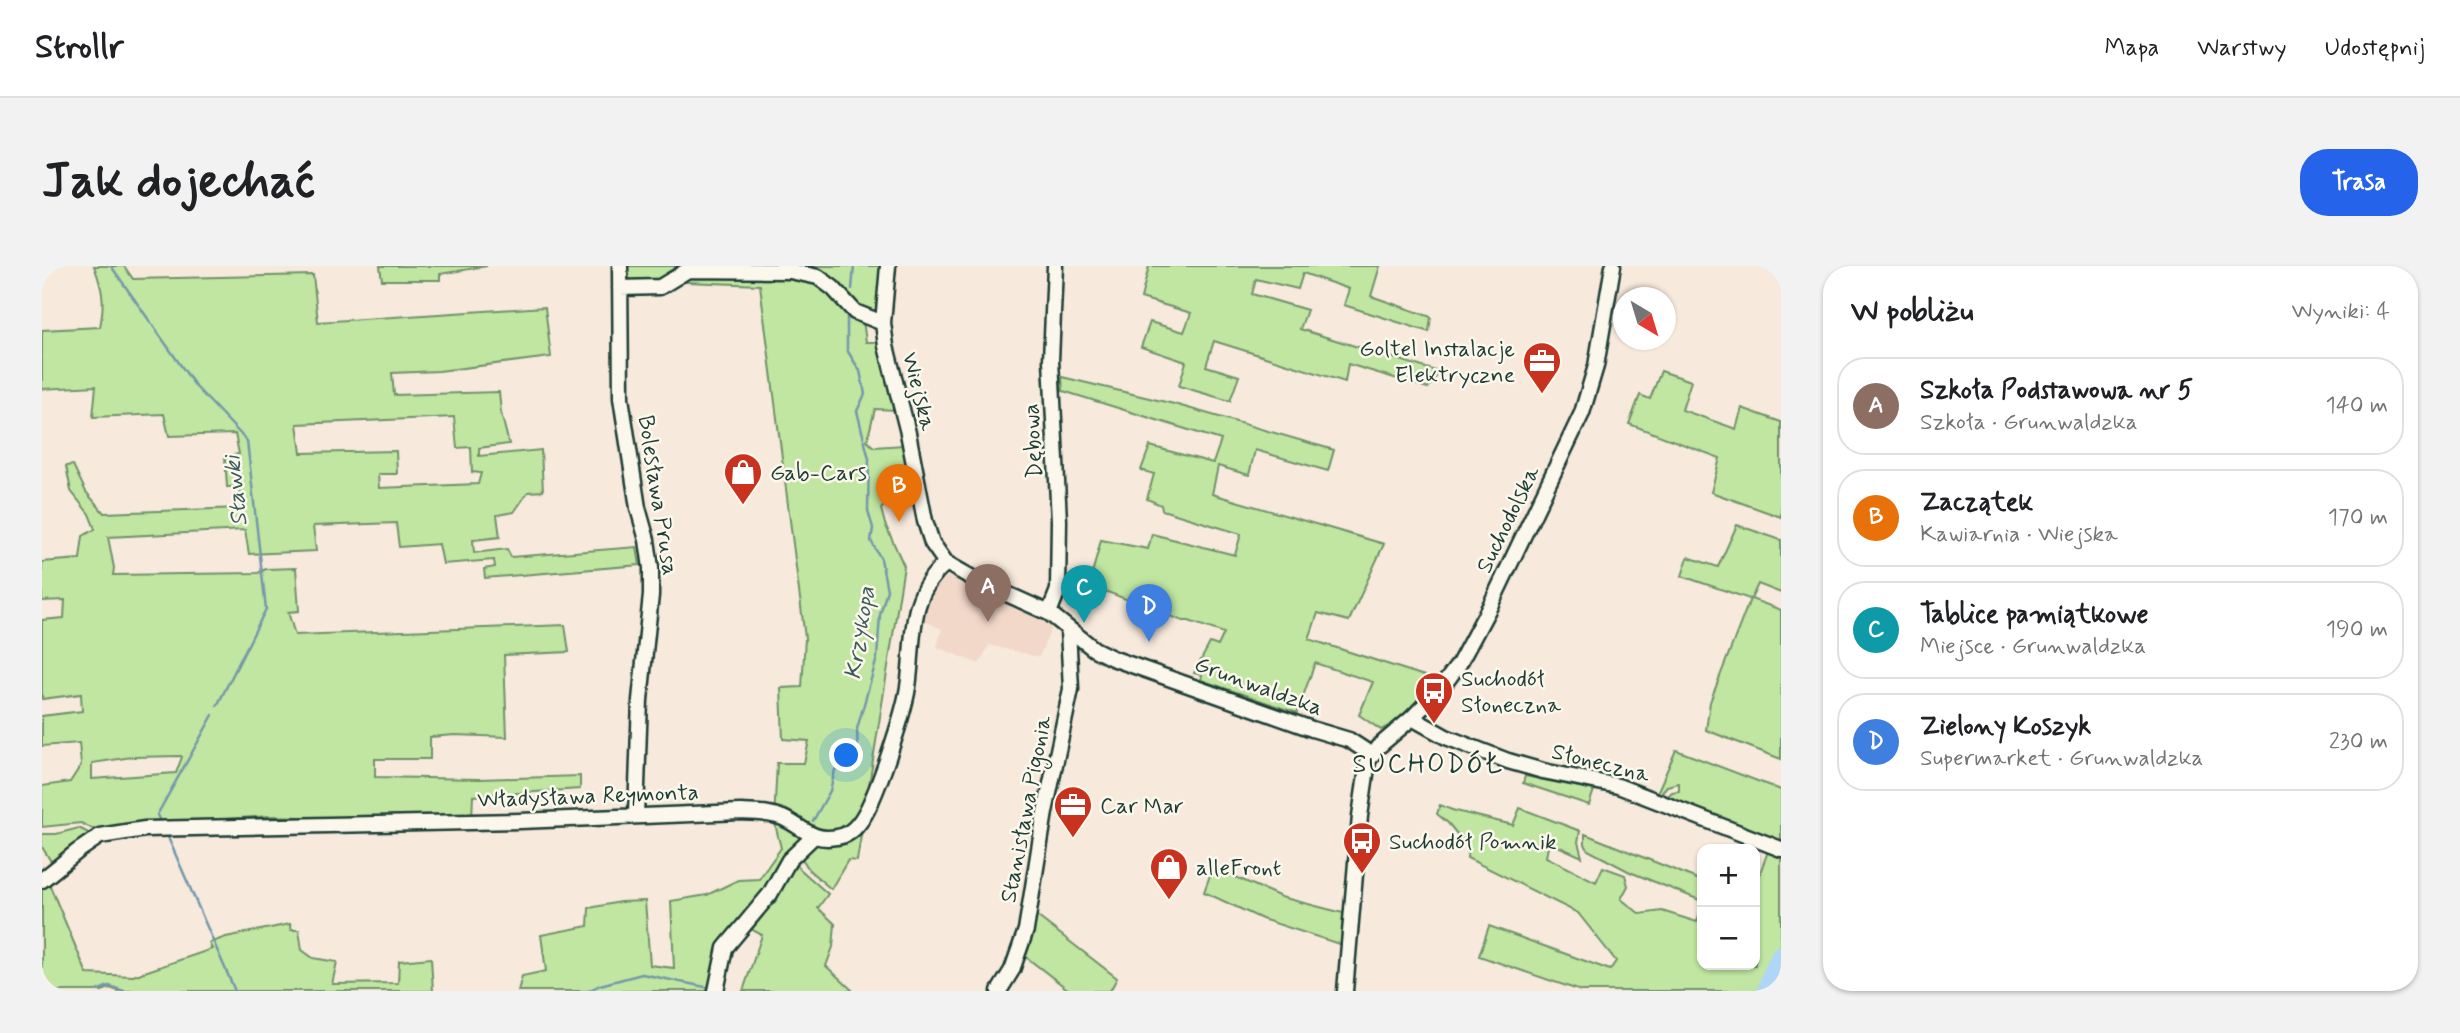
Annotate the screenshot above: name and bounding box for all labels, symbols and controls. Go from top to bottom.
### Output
text: Strollr [35,26,124,70]
text: Mapa [2104,33,2159,64]
text: Warstwy [2197,33,2287,64]
text: Udostępnij [2325,33,2425,64]
button: Trasa [2300,149,2418,216]
text: Jak dojechać [42,150,315,215]
north arrow [1613,287,1676,350]
text: W pobliżu [1851,292,1974,331]
text: Wyniki: 4 [2291,297,2390,327]
place label: Goltel Instalacje Elektryczne [1359,335,1515,391]
office icon: Goltel Instalacje Elektryczne [1521,340,1563,395]
street label: Wiejska [894,349,942,434]
text: Szkoła Podstawowa nr 5 [1920,374,2193,408]
text: A [1868,391,1884,421]
text: 140 m [2325,391,2388,421]
street label: Dębowa [1017,403,1051,479]
text: Szkoła · Grunwaldzka [1920,408,2138,438]
street label: Bolesława Prusa [630,413,684,577]
shop icon: Gab-Cars [722,451,764,506]
water label: Stawki [217,453,256,528]
place label: Gab-Cars [770,459,867,489]
street label: Suchodolska [1470,461,1548,578]
pin: B [876,464,922,522]
text: Zaczątek [1920,486,2033,520]
text: B [1869,503,1883,533]
text: 170 m [2328,503,2388,533]
text: Kawiarnia · Wiejska [1920,520,2118,550]
pin: A [965,564,1011,622]
pin: C [1061,565,1107,623]
water label: Krzykopa [838,584,883,682]
pin: D [1126,584,1172,642]
text: Tablice pamiątkowe [1920,598,2148,632]
text: C [1868,615,1884,645]
text: 190 m [2326,615,2388,645]
text: Miejsce · Grunwaldzka [1920,632,2146,662]
street label: Grunwaldzka [1190,650,1327,724]
place label: Suchodół Słoneczna [1461,665,1561,721]
bus stop icon: Suchodół Słoneczna [1413,670,1455,725]
text: Zielony Koszyk [1920,710,2091,744]
street label: Stanisława Pigonia [994,713,1062,906]
text: D [1868,727,1884,757]
text: 230 m [2329,727,2388,757]
street label: Słoneczna [1548,737,1653,791]
your location [829,738,863,772]
text: Supermarket · Grunwaldzka [1920,744,2203,774]
district label: SUCHODÓŁ [1352,748,1504,782]
street label: Władysława Reymonta [477,778,699,816]
office icon: Car Mar [1052,784,1094,839]
place label: Car Mar [1100,792,1184,822]
bus stop icon: Suchodół Pomnik [1341,820,1383,875]
place label: Suchodół Pomnik [1389,828,1557,858]
map controls [1697,844,1760,970]
button: + [1697,844,1760,907]
shop icon: alleFront [1148,846,1190,901]
place label: alleFront [1196,854,1281,884]
button: − [1697,907,1760,970]

